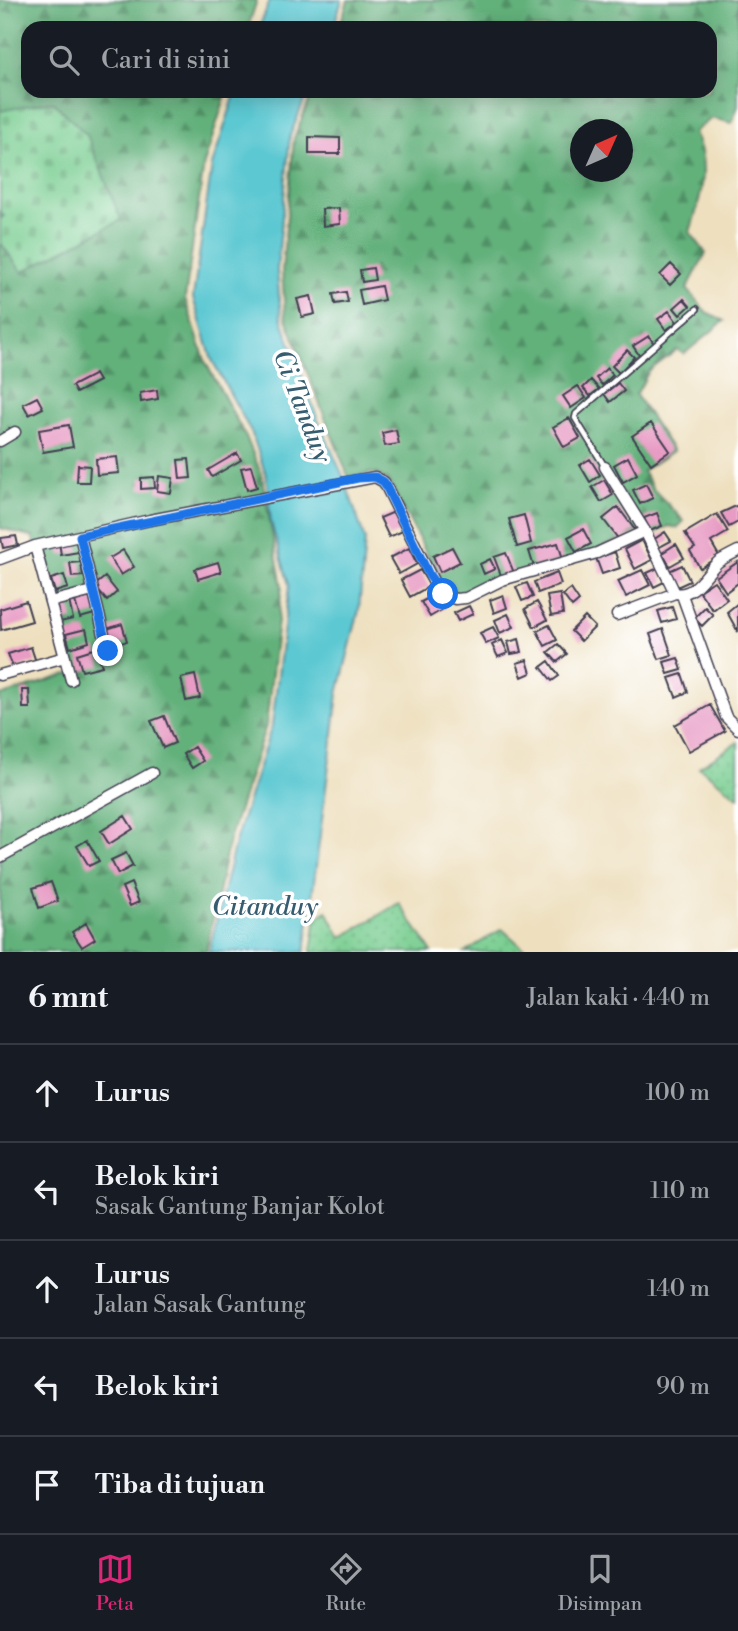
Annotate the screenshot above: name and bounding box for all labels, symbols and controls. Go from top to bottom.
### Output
search box [21,21,717,98]
icon: search [45,41,83,79]
text: Cari di sini [101,44,230,76]
north arrow [570,119,633,182]
water label: Ci Tanduy [266,345,338,468]
route start [427,578,458,609]
route end [92,635,123,666]
water label: Citanduy [212,891,319,923]
text: 6 mnt [28,979,108,1017]
text: Jalan kaki · 440 m [526,984,710,1012]
icon: ahead [28,1074,66,1112]
text: Lurus [95,1077,170,1109]
text: 100 m [645,1079,710,1107]
text: Belok kiri [95,1161,219,1193]
icon: left [28,1172,66,1210]
text: 110 m [650,1177,710,1205]
text: Sasak Gantung Banjar Kolot [95,1193,385,1221]
text: Lurus [95,1259,170,1291]
icon: ahead [28,1270,66,1308]
text: 140 m [647,1275,710,1303]
text: Jalan Sasak Gantung [95,1291,306,1319]
icon: left [28,1368,66,1406]
text: Belok kiri [95,1371,219,1403]
text: 90 m [656,1373,710,1401]
icon: arrive [28,1466,66,1504]
text: Tiba di tujuan [95,1469,265,1501]
tab: Peta [96,1550,134,1616]
tab: Rute [326,1550,366,1616]
tab: Disimpan [558,1550,642,1616]

